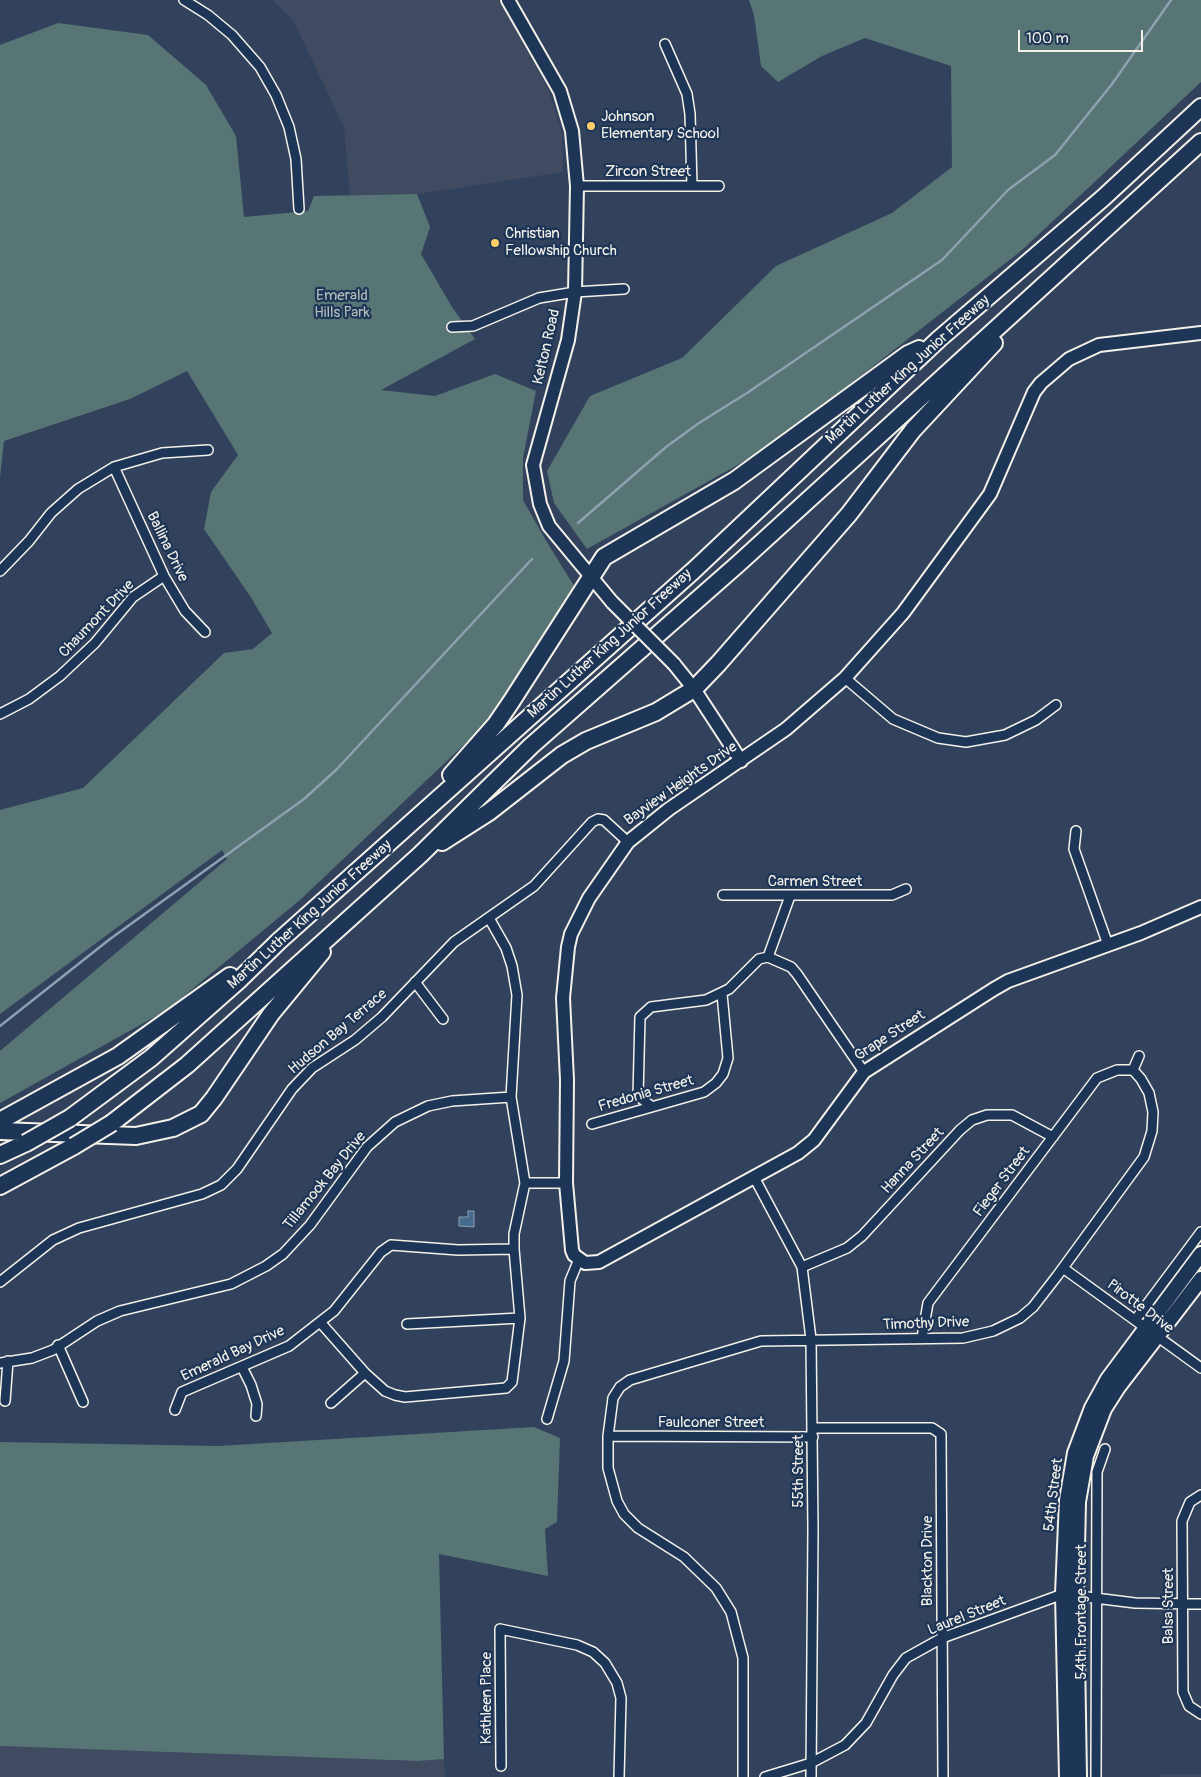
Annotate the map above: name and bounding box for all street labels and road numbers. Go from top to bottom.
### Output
street label: Zircon Street [605,163,691,181]
street label: Martin Luther King Junior Freeway [822,292,994,448]
street label: Kelton Road [530,308,564,386]
street label: Ballina Drive [142,509,192,585]
street label: Martin Luther King Junior Freeway [524,566,696,722]
street label: Chaumont Drive [55,576,139,662]
street label: Bayview Heights Drive [621,738,741,830]
street label: Martin Luther King Junior Freeway [224,837,396,993]
street label: Carmen Street [768,873,862,891]
street label: Hudson Bay Terrace [285,985,391,1079]
street label: Grape Street [851,1006,929,1066]
street label: Fredonia Street [596,1072,696,1116]
street label: Hanna Street [878,1124,948,1198]
street label: Tillamook Bay Drive [280,1128,370,1234]
street label: Fieger Street [970,1143,1034,1221]
street label: Pirotte Drive [1103,1276,1177,1338]
street label: Timothy Drive [882,1313,970,1335]
street label: Emerald Bay Drive [178,1322,288,1386]
street label: Faulconer Street [658,1414,764,1432]
street label: 55th Street [790,1434,808,1508]
street label: 54th Street [1041,1457,1067,1533]
street label: Blackton Drive [919,1516,937,1606]
street label: 54th Frontage Street [1073,1544,1091,1680]
street label: Balsa Street [1160,1568,1178,1644]
street label: Laurel Street [925,1592,1009,1640]
street label: Kathleen Place [478,1652,496,1744]

